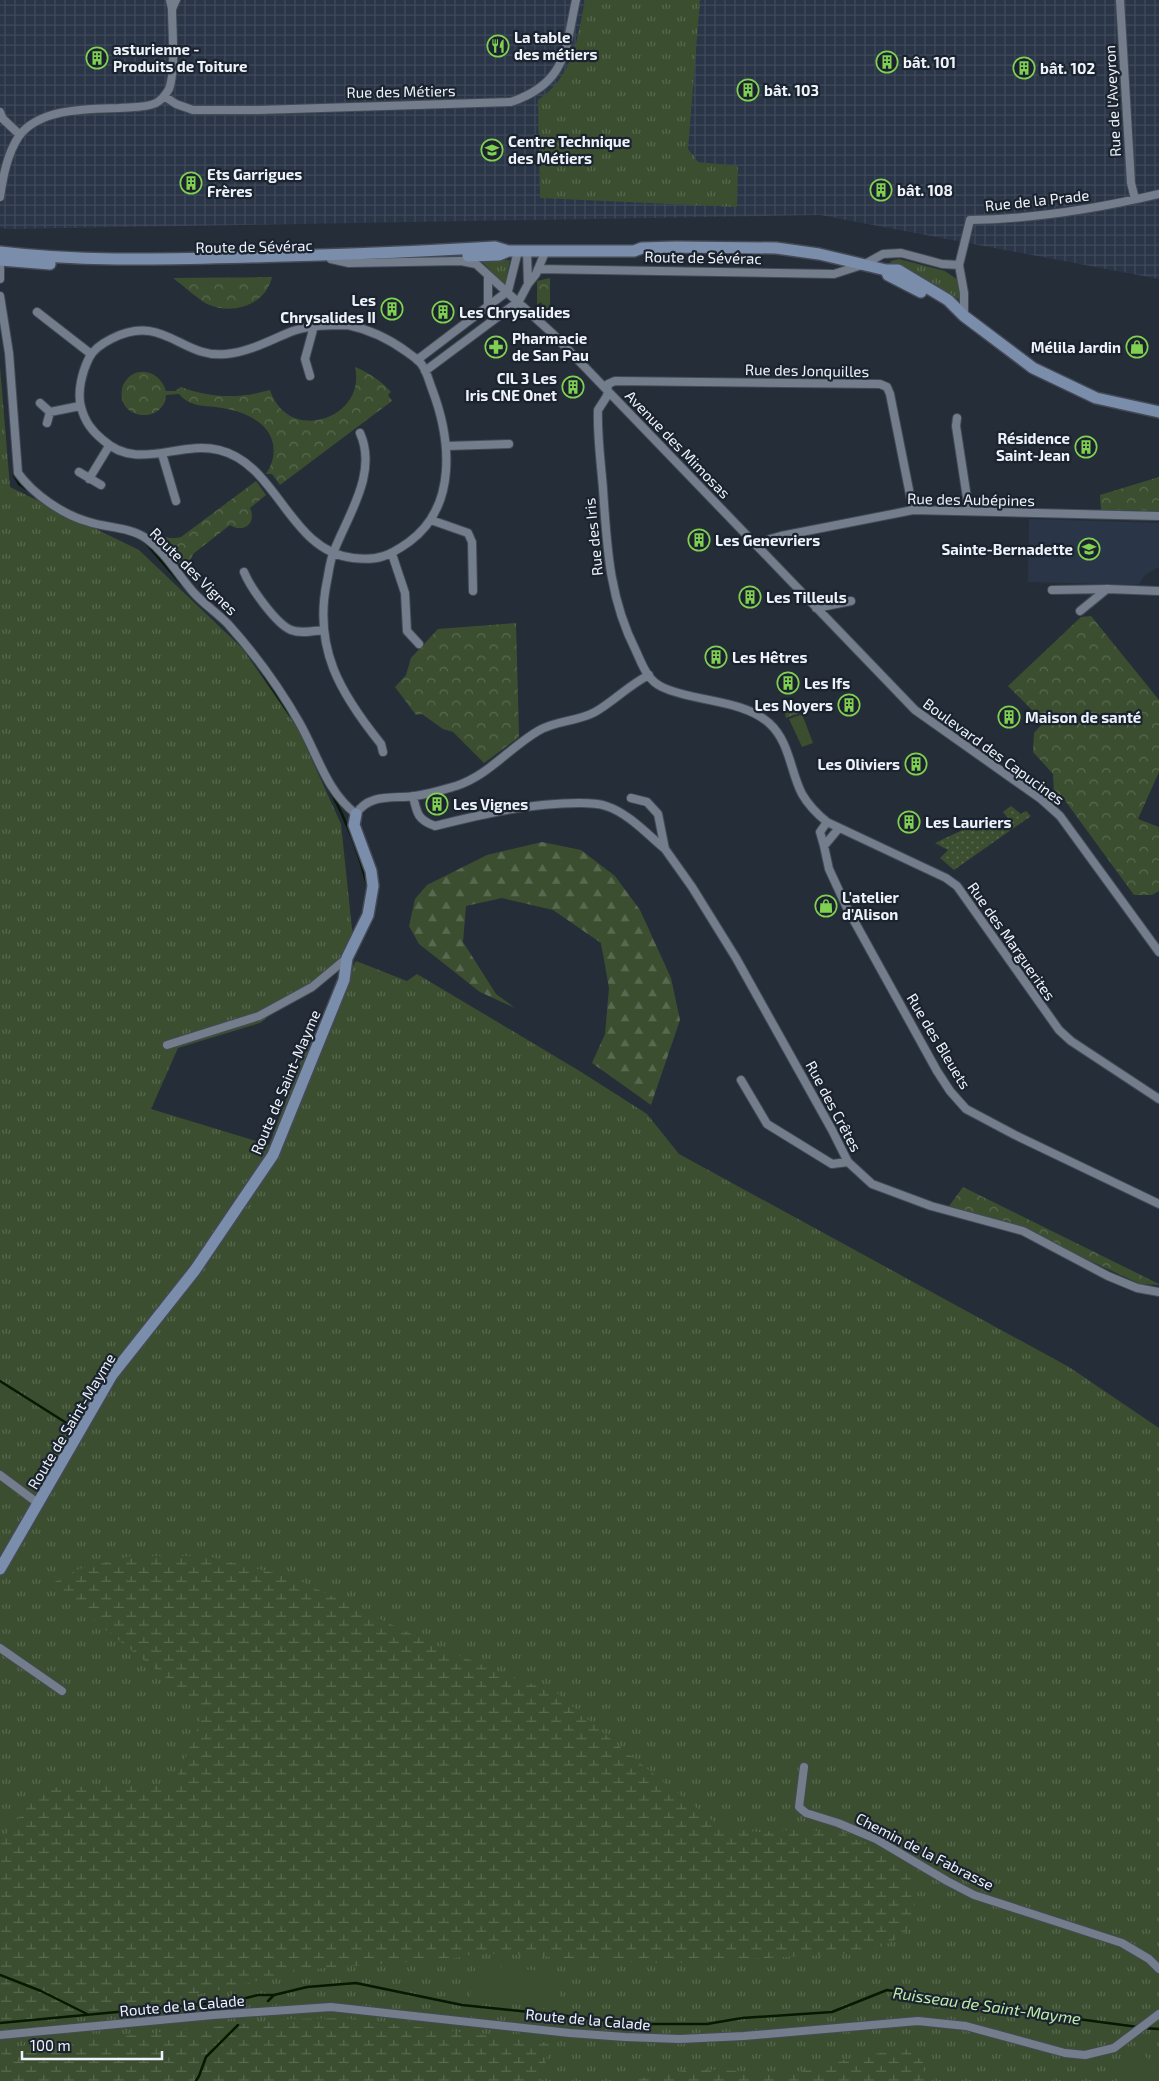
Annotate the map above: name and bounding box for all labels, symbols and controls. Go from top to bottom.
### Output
place label: La table des métiers [514,28,597,63]
restaurant icon: La table des métiers [486,34,510,58]
place label: asturienne - Produits de Toiture [113,40,247,75]
street label: Rue de l'Aveyron [1100,45,1124,157]
building icon: asturienne - Produits de Toiture [85,46,109,70]
building icon: bât. 101 [875,50,899,74]
place label: bât. 101 [903,53,956,71]
building icon: bât. 102 [1012,56,1036,80]
place label: bât. 102 [1040,59,1095,77]
building icon: bât. 103 [736,78,760,102]
street label: Rue des Métiers [346,81,456,101]
place label: bât. 103 [764,81,819,99]
place label: Centre Technique des Métiers [508,132,630,167]
school or university icon: Centre Technique des Métiers [480,138,504,162]
place label: Ets Garrigues Frères [207,165,302,200]
building icon: Ets Garrigues Frères [179,171,203,195]
building icon: bât. 108 [869,178,893,202]
place label: bât. 108 [897,181,953,199]
street label: Rue de la Prade [984,186,1090,214]
street label: Route de Sévérac [195,236,313,256]
street label: Route de Sévérac [644,247,762,267]
place label: Les Chrysalides II [280,291,376,327]
building icon: Les Chrysalides II [380,297,404,321]
building icon: Les Chrysalides [431,300,455,324]
place label: Les Chrysalides [459,303,570,322]
place label: Pharmacie de San Pau [512,329,589,364]
pharmacy icon: Pharmacie de San Pau [484,335,508,359]
shop icon: Mélila Jardin [1125,335,1149,359]
place label: Mélila Jardin [1031,338,1121,356]
street label: Rue des Jonquilles [745,360,869,380]
place label: CIL 3 Les Iris CNE Onet [465,369,557,404]
building icon: CIL 3 Les Iris CNE Onet [561,375,585,399]
street label: Avenue des Mimosas [622,386,734,502]
place label: Résidence Saint-Jean [996,429,1070,464]
building icon: Résidence Saint-Jean [1074,435,1098,459]
street label: Rue des Aubépines [907,489,1035,509]
street label: Rue des Iris [580,497,606,577]
street label: Route des Vignes [147,524,241,618]
building icon: Les Genevriers [687,528,711,552]
place label: Les Genevriers [715,531,820,549]
school or university icon: Sainte-Bernadette [1077,537,1101,561]
place label: Sainte-Bernadette [941,540,1073,558]
building icon: Les Tilleuls [738,585,762,609]
place label: Les Tilleuls [766,588,847,606]
building icon: Les Hêtres [704,645,728,669]
place label: Les Hêtres [732,648,807,666]
building icon: Les Ifs [776,671,800,695]
place label: Les Ifs [804,674,850,692]
building icon: Les Noyers [837,693,861,717]
street label: Boulevard des Capucines [920,694,1068,808]
place label: Les Noyers [755,696,833,715]
building icon: Maison de santé [997,705,1021,729]
place label: Maison de santé [1025,708,1141,726]
building icon: Les Oliviers [904,752,928,776]
place label: Les Oliviers [817,755,900,773]
building icon: Les Vignes [425,792,449,816]
place label: Les Vignes [453,795,528,813]
building icon: Les Lauriers [897,810,921,834]
place label: Les Lauriers [925,813,1012,831]
street label: Rue des Marguerites [964,878,1060,1004]
place label: L'atelier d'Alison [842,888,900,923]
shop icon: L'atelier d'Alison [814,894,838,918]
street label: Rue des Bleuets [903,990,975,1092]
street label: Route de Saint-Mayme [246,1007,324,1157]
street label: Rue des Crêtes [802,1057,866,1155]
street label: Route de Saint-Mayme [23,1350,119,1492]
street label: Chemin de la Fabrasse [853,1808,997,1894]
water label: Ruisseau de Saint-Mayme [892,1982,1083,2029]
street label: Route de la Calade [119,1991,245,2019]
street label: Route de la Calade [525,2005,651,2033]
scale bar [22,2028,162,2060]
text: 100 m [30,2036,71,2054]

